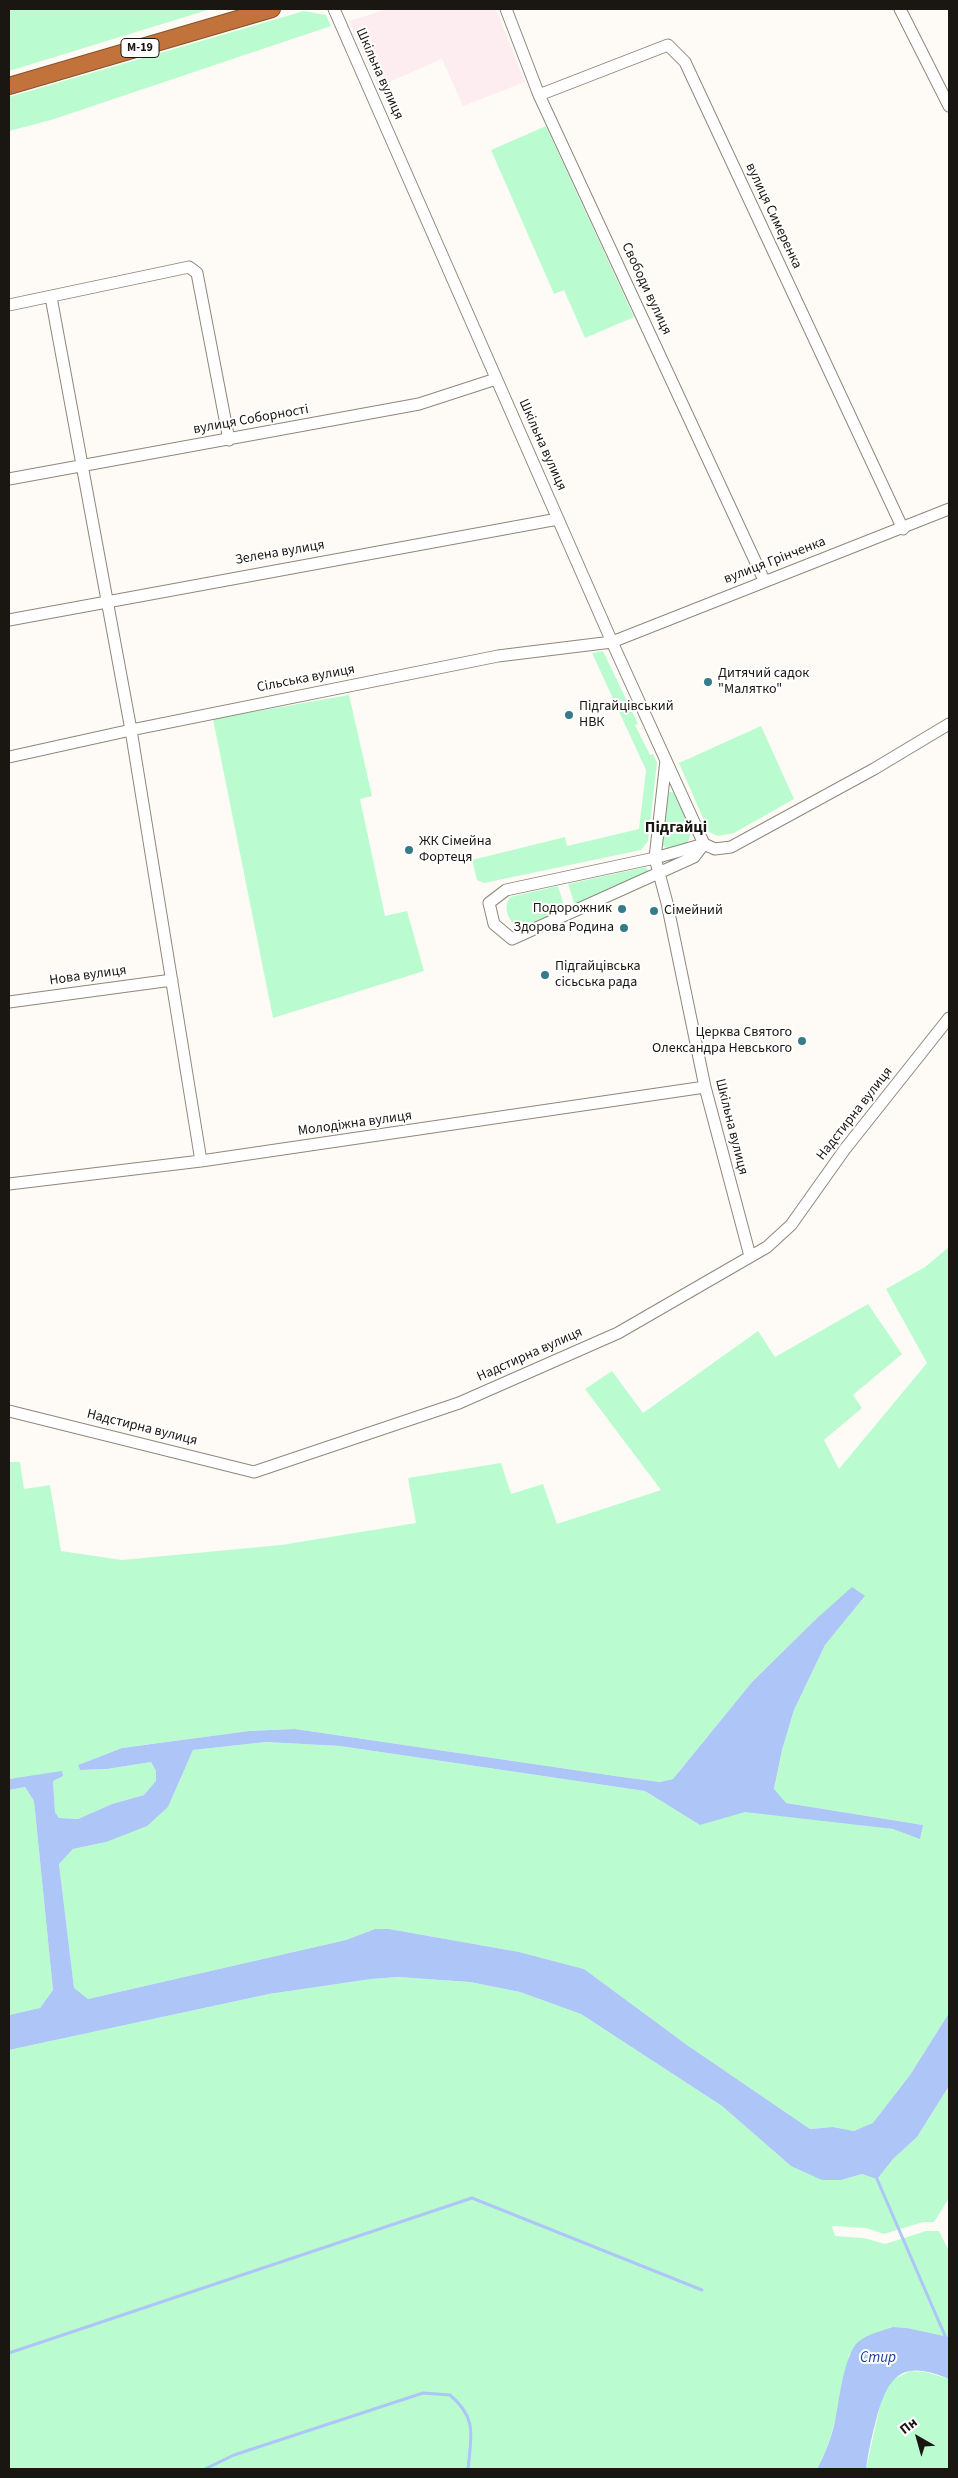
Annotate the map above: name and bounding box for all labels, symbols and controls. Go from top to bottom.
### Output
street label: Шкільна вулиця [351,26,407,122]
road number: М-19 [121,38,159,58]
street label: вулиця Симеренка [741,160,805,272]
street label: Свободи вулиця [617,240,675,338]
street label: Шкільна вулиця [514,397,570,493]
street label: вулиця Соборності [192,402,310,438]
street label: вулиця Грінченка [722,534,828,588]
street label: Зелена вулиця [234,537,326,569]
street label: Сільська вулиця [256,661,356,697]
place label: Дитячий садок "Малятко" [718,666,809,699]
marker: Дитячий садок "Малятко" [702,676,714,688]
place label: Підгайцівський НВК [579,699,674,732]
marker: Підгайцівський НВК [563,709,575,721]
district label: Підгайці [645,818,707,838]
place label: ЖК Сімейна Фортеця [419,834,492,866]
marker: ЖК Сімейна Фортеця [403,844,415,856]
place label: Подорожник [533,901,612,917]
marker: Подорожник [616,903,628,915]
place label: Сімейний [664,903,723,919]
marker: Сімейний [648,905,660,917]
place label: Здорова Родина [513,920,614,936]
marker: Здорова Родина [618,922,630,934]
place label: Підгайцівська сісьська рада [555,959,641,992]
street label: Нова вулиця [48,962,128,990]
marker: Підгайцівська сісьська рада [539,969,551,981]
place label: Церква Святого Олександра Невського [652,1025,792,1058]
marker: Церква Святого Олександра Невського [796,1035,808,1047]
street label: Надстирна вулиця [813,1064,897,1164]
street label: Шкільна вулиця [711,1077,751,1177]
street label: Молодіжна вулиця [297,1108,413,1140]
street label: Надстирна вулиця [475,1324,585,1386]
street label: Надстирна вулиця [85,1406,199,1450]
water label: Стир [860,2350,896,2368]
north arrow [893,2413,943,2463]
text: Пн [896,2413,922,2439]

